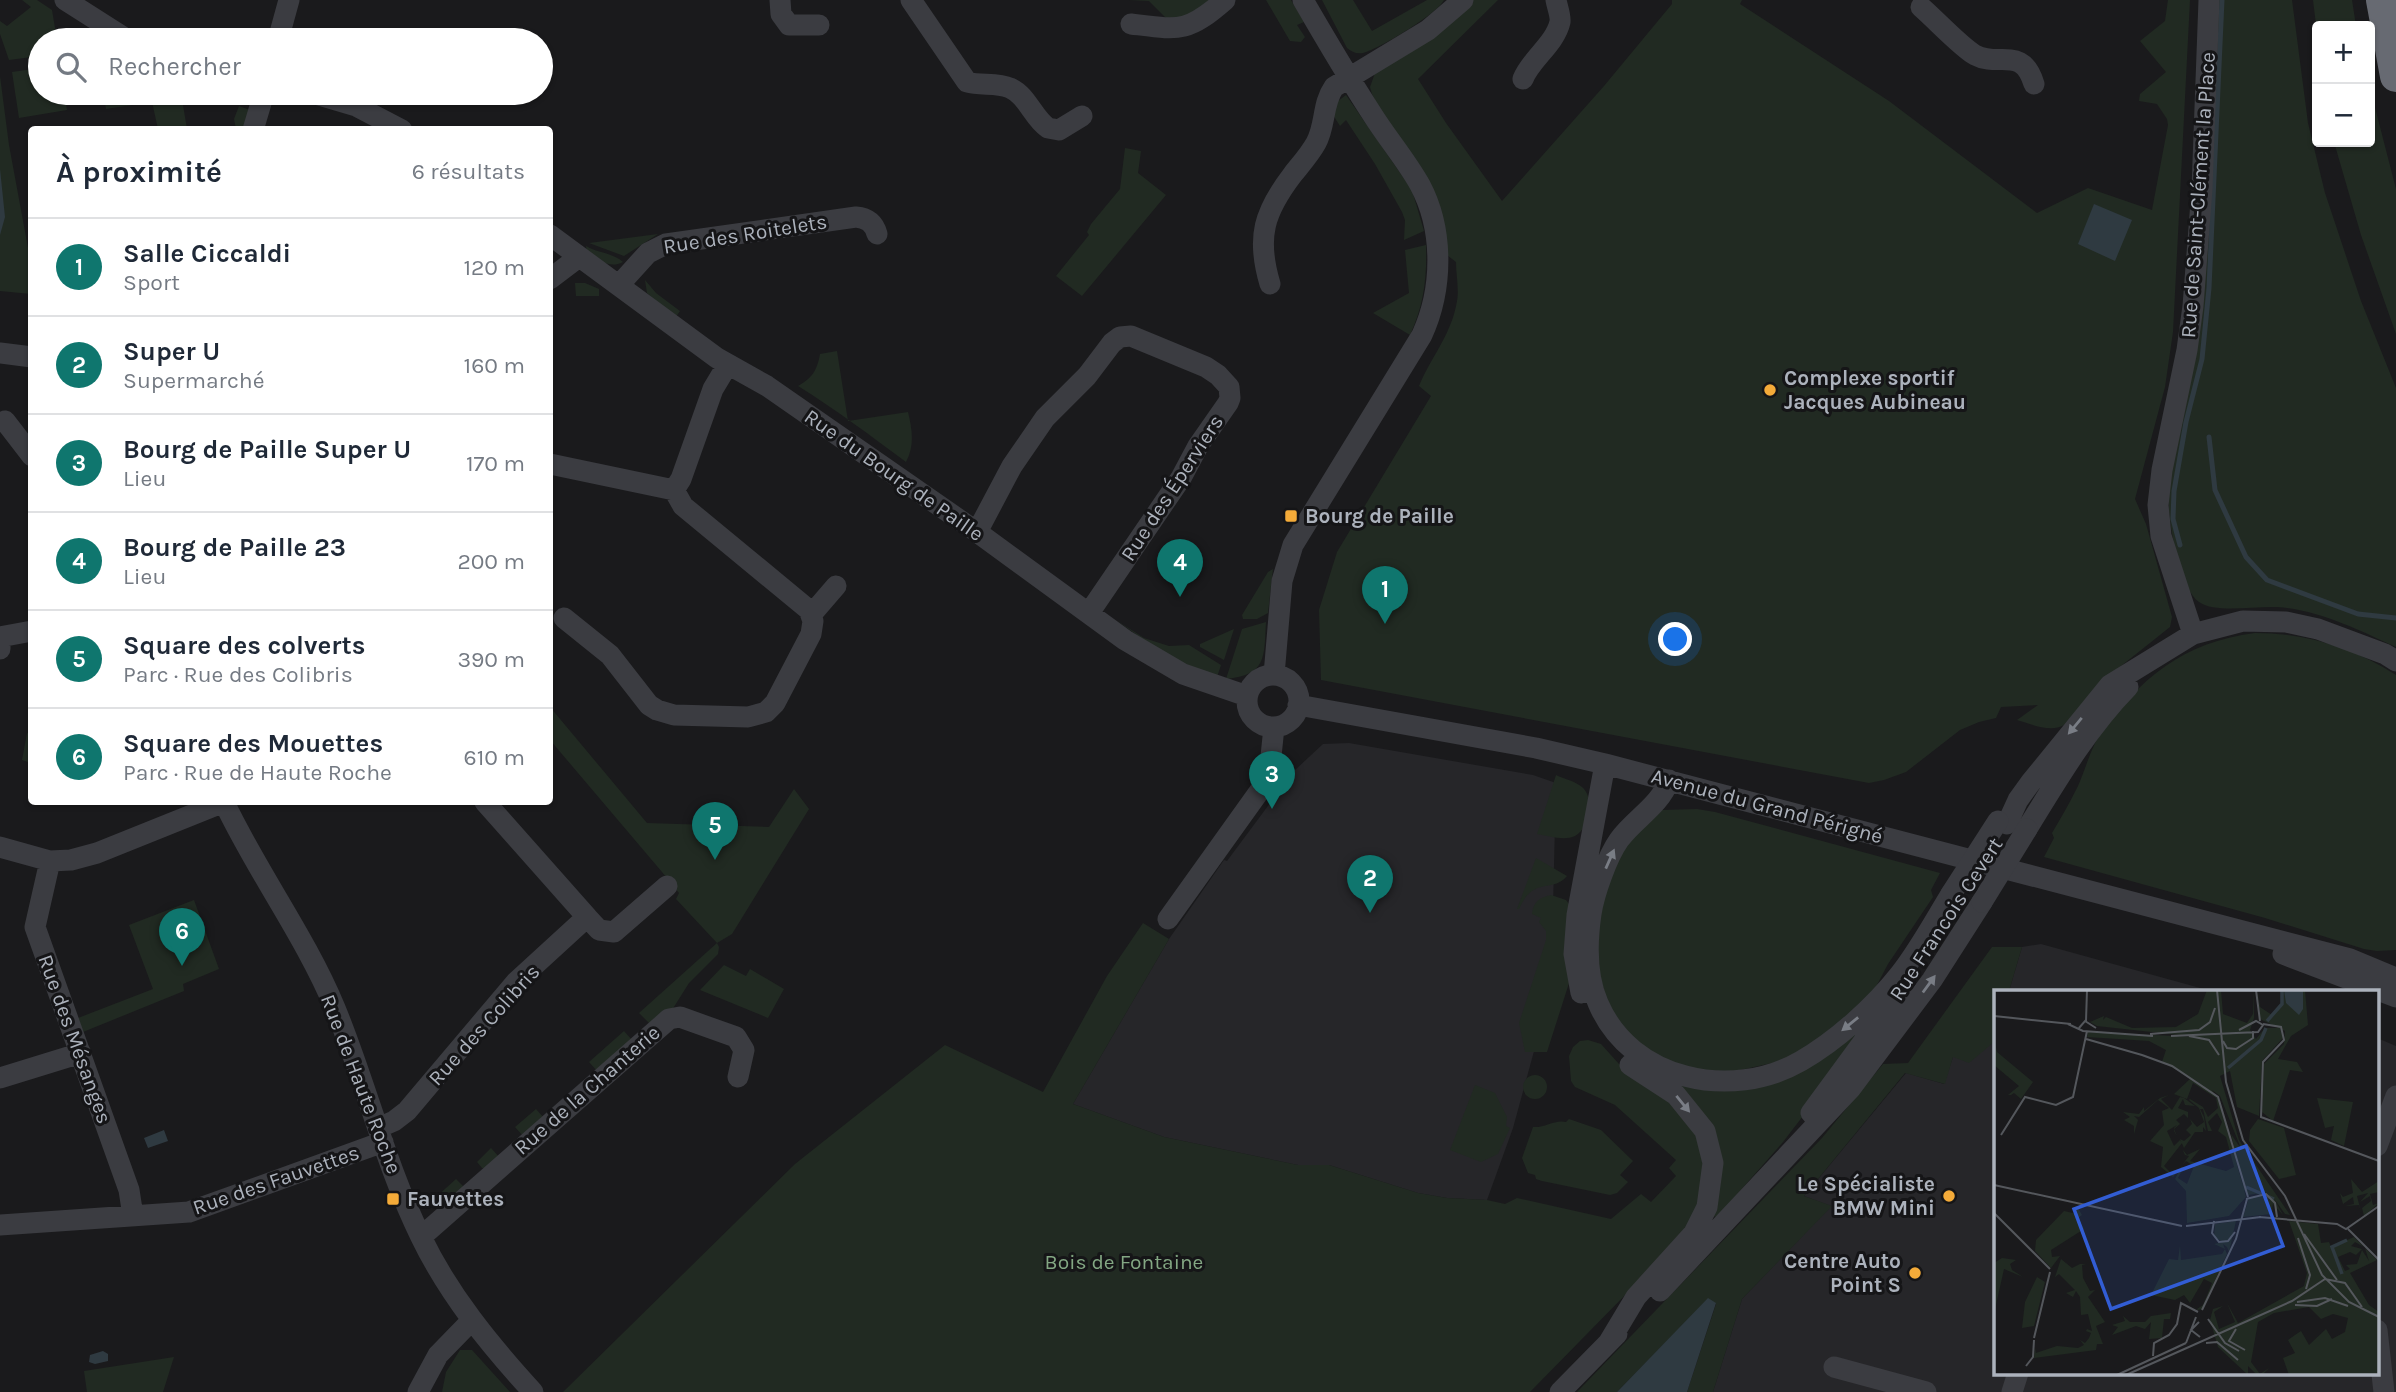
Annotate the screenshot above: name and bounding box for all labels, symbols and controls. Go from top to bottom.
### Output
map controls [2312,21,2375,147]
button: + [2312,21,2375,84]
search box [28,28,553,105]
icon: search [52,48,90,86]
text: Rechercher [108,51,241,82]
street label: Rue de Saint-Clément la Place [2176,51,2220,339]
button: − [2312,84,2375,147]
text: À proximité [56,154,222,190]
text: 6 résultats [412,158,525,185]
street label: Rue des Roitelets [661,209,829,259]
text: Salle Ciccaldi [123,238,291,269]
text: 1 [75,254,83,281]
text: 120 m [463,254,525,281]
text: Sport [123,269,180,296]
text: Super U [123,336,220,367]
text: 2 [72,352,86,379]
text: 160 m [464,352,525,379]
place label: Complexe sportif Jacques Aubineau [1784,366,1966,415]
text: Supermarché [123,367,264,394]
marker: Complexe sportif Jacques Aubineau [1762,382,1778,398]
street label: Rue du Bourg de Paille [800,404,988,546]
street label: Rue des Éperviers [1116,410,1228,566]
text: Bourg de Paille Super U [123,434,411,465]
text: 3 [72,450,86,477]
text: 170 m [466,450,525,477]
text: Lieu [123,465,166,492]
place label: Bourg de Paille [1305,504,1454,528]
marker: Bourg de Paille [1283,508,1299,524]
text: Bourg de Paille 23 [123,532,346,563]
pin: 4 [1157,539,1203,597]
text: 4 [72,548,86,575]
text: 200 m [457,548,525,575]
text: Lieu [123,563,166,590]
pin: 1 [1362,566,1408,624]
your location [1658,622,1692,656]
text: Square des colverts [123,630,365,661]
text: 5 [72,646,86,673]
text: 390 m [457,646,525,673]
text: Parc · Rue des Colibris [123,661,353,688]
one-way arrow [2068,717,2083,734]
text: Square des Mouettes [123,728,383,759]
text: 6 [72,744,86,771]
text: 610 m [464,744,525,771]
pin: 3 [1249,751,1295,809]
text: Parc · Rue de Haute Roche [123,759,392,786]
street label: Avenue du Grand Périgné [1649,764,1885,848]
pin: 5 [692,802,738,860]
street label: Rue Francois Cevert [1884,833,2008,1005]
one-way arrow [1604,849,1616,869]
pin: 2 [1347,855,1393,913]
pin: 6 [159,908,205,966]
street label: Rue des Mésanges [33,951,117,1127]
street label: Rue des Colibris [423,960,545,1090]
one-way arrow [1922,975,1936,993]
inset map [1994,990,2378,1374]
street label: Rue de Haute Roche [316,991,406,1177]
one-way arrow [1841,1017,1859,1032]
street label: Rue de la Chanterie [509,1020,665,1160]
one-way arrow [1675,1095,1690,1112]
street label: Rue des Fauvettes [190,1140,362,1220]
place label: Le Spécialiste BMW Mini [1797,1172,1935,1220]
place label: Fauvettes [407,1187,504,1211]
marker: Le Spécialiste BMW Mini [1941,1188,1957,1204]
marker: Fauvettes [385,1191,401,1207]
place label: Centre Auto Point S [1784,1249,1901,1297]
park label: Bois de Fontaine [1045,1250,1203,1274]
marker: Centre Auto Point S [1907,1265,1923,1281]

